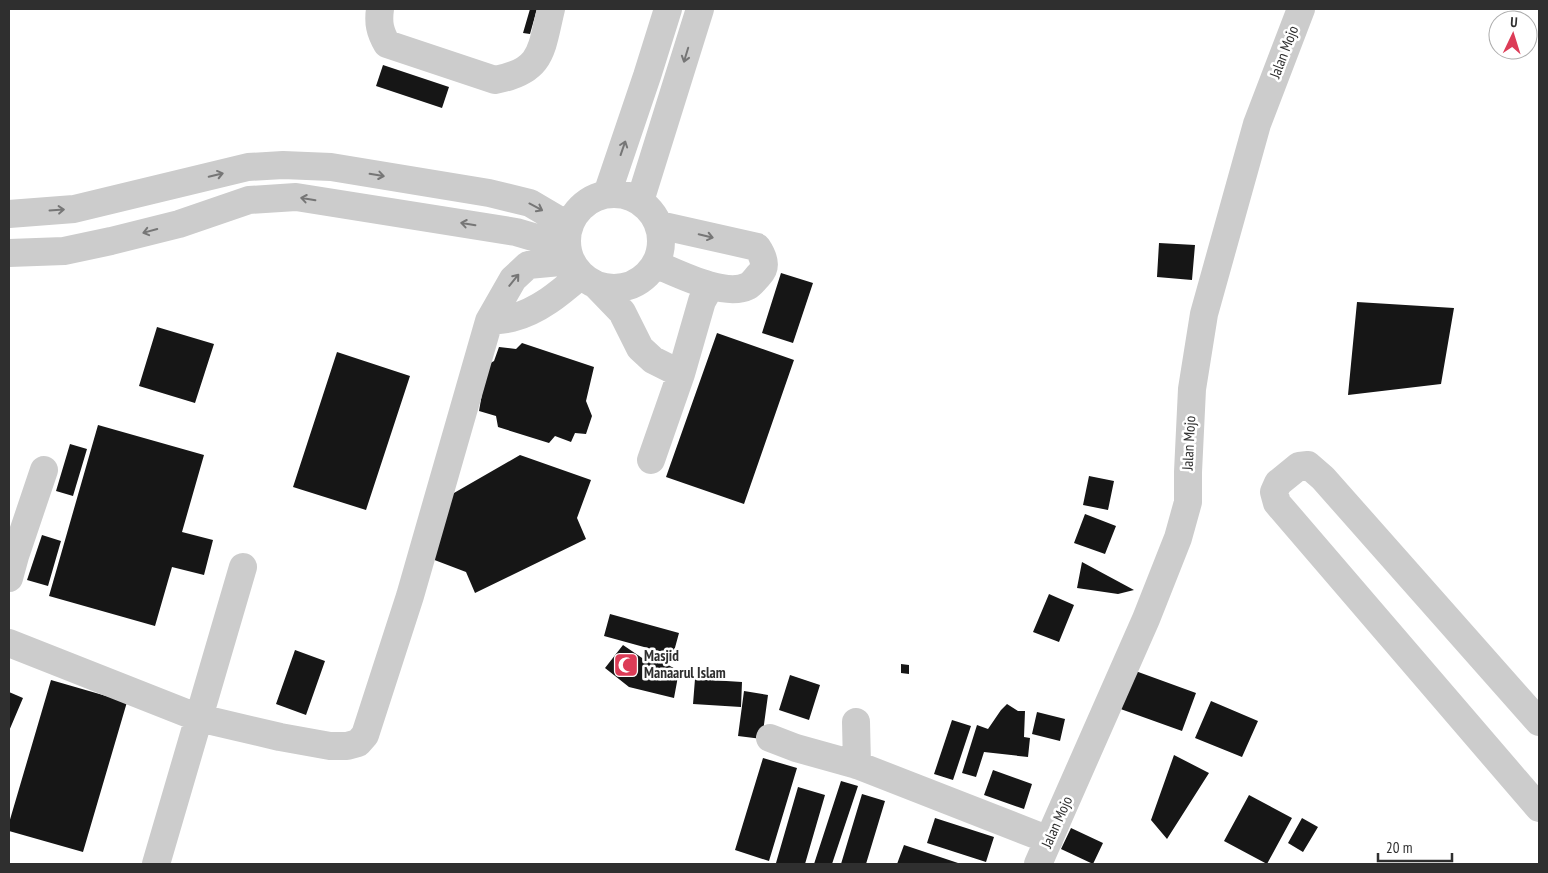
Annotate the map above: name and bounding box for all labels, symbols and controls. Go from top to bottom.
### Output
north arrow [1488,10,1538,60]
text: U [1510,13,1518,31]
street label: Jalan Mojo [1265,23,1302,82]
one-way arrow [680,47,690,63]
one-way arrow [619,141,628,156]
one-way arrow [207,170,223,179]
one-way arrow [368,170,384,180]
one-way arrow [300,194,316,204]
one-way arrow [528,202,543,212]
one-way arrow [49,205,65,215]
one-way arrow [461,219,477,229]
one-way arrow [143,227,159,236]
one-way arrow [698,232,714,241]
one-way arrow [509,273,519,287]
street label: Jalan Mojo [1178,415,1199,472]
place label: Masjid Manaarul Islam [644,646,726,682]
mosque icon: Masjid Manaarul Islam [613,652,639,678]
street label: Jalan Mojo [1036,793,1076,852]
scale bar [1378,830,1452,862]
text: 20 m [1386,838,1412,857]

